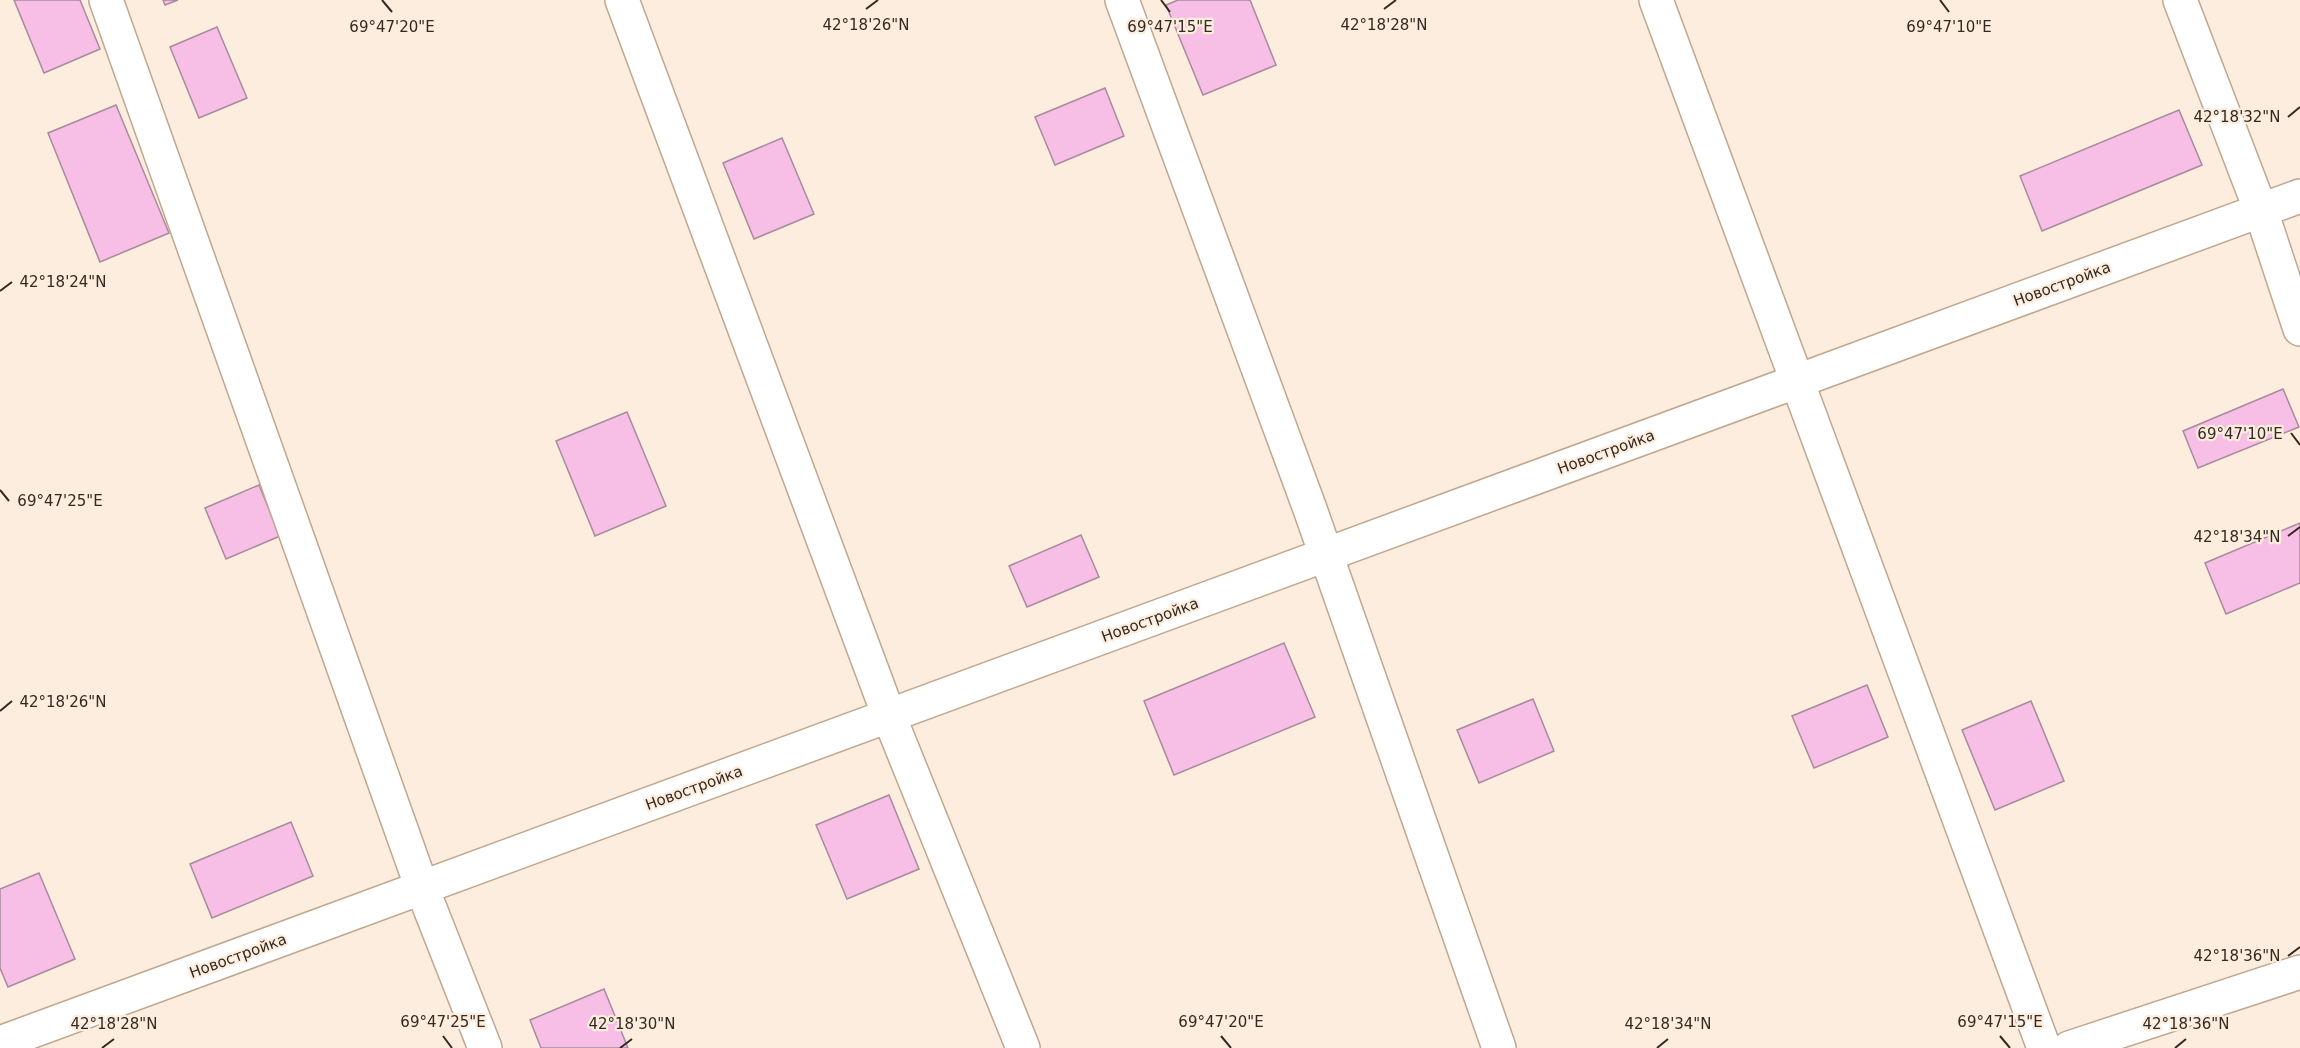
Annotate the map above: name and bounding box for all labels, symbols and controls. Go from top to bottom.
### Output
text: 42°18'26"N [822,16,910,34]
text: 42°18'28"N [1340,16,1428,34]
text: 69°47'20"E [349,18,435,36]
text: 69°47'15"E [1127,18,1213,36]
text: 69°47'10"E [1906,18,1992,36]
text: 42°18'32"N [2193,108,2281,126]
street label: Новостройка [2011,258,2113,310]
text: 42°18'24"N [19,273,107,291]
text: 69°47'10"E [2197,425,2283,443]
street label: Новостройка [1555,426,1657,478]
text: 69°47'25"E [17,492,103,510]
text: 42°18'34"N [2193,528,2281,546]
street label: Новостройка [1099,594,1201,646]
text: 42°18'26"N [19,693,107,711]
street label: Новостройка [643,762,745,814]
street label: Новостройка [187,930,289,982]
text: 42°18'36"N [2193,947,2281,965]
text: 69°47'25"E [400,1013,486,1031]
text: 69°47'20"E [1178,1013,1264,1031]
text: 69°47'15"E [1957,1013,2043,1031]
text: 42°18'28"N [70,1015,158,1033]
text: 42°18'30"N [588,1015,676,1033]
text: 42°18'34"N [1624,1015,1712,1033]
text: 42°18'36"N [2142,1015,2230,1033]

